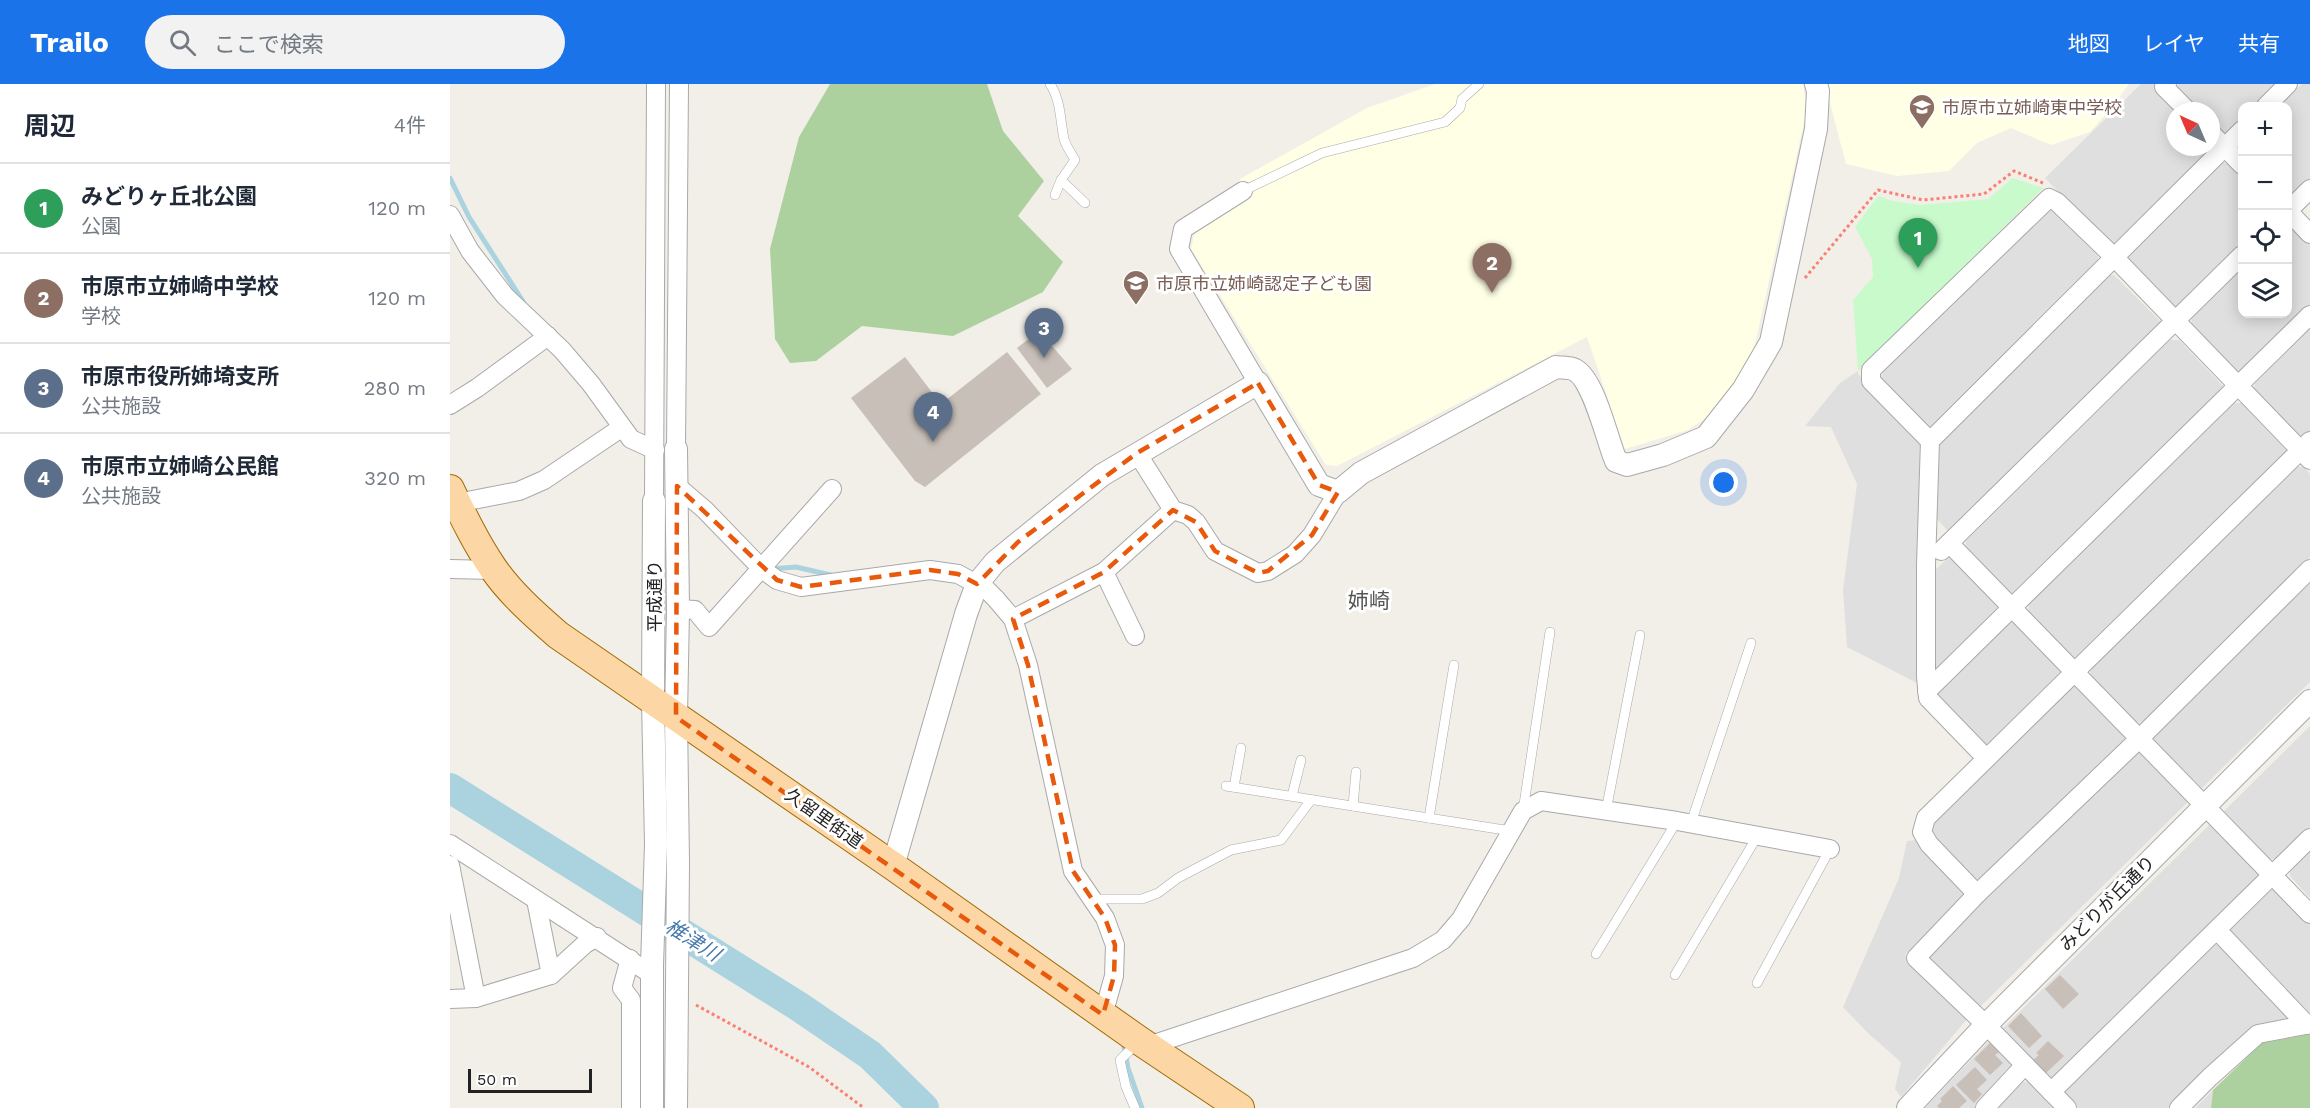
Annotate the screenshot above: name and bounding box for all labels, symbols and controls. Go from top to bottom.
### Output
search box [145,15,565,69]
text: Trailo [30,26,109,59]
icon: search [166,26,199,59]
text: 地図 [2068,31,2110,56]
text: レイヤ [2143,31,2205,56]
text: 共有 [2238,31,2280,56]
text: ここで検索 [214,32,324,57]
school or university icon: 市原市立姉崎東中学校 [1907,92,1937,130]
place label: 市原市立姉崎東中学校 [1942,97,2122,118]
north arrow [2166,102,2220,156]
map controls [2238,102,2292,318]
button: + [2238,102,2292,156]
text: 周辺 [24,111,76,141]
text: 4件 [394,113,426,137]
button: − [2238,156,2292,210]
text: みどりヶ丘北公園 [81,184,257,209]
text: 1 [39,196,48,220]
text: 120 m [368,196,426,220]
button: locate [2238,210,2292,264]
text: 公園 [81,214,121,238]
pin: 1 [1898,218,1938,268]
pin: 2 [1472,244,1512,293]
button: layers [2238,264,2292,318]
school or university icon: 市原市立姉崎認定子ども園 [1121,268,1151,306]
place label: 市原市立姉崎認定子ども園 [1156,273,1372,294]
text: 市原市立姉崎中学校 [81,274,279,299]
text: 2 [38,286,49,310]
text: 120 m [368,286,426,310]
text: 学校 [81,304,121,328]
pin: 3 [1024,308,1064,358]
text: 市原市役所姉埼支所 [81,364,279,389]
text: 3 [38,376,49,400]
text: 280 m [364,376,426,400]
pin: 4 [914,392,952,442]
text: 公共施設 [81,394,161,418]
text: 市原市立姉崎公民館 [81,454,279,479]
text: 4 [37,466,50,490]
text: 320 m [364,466,426,490]
your location [1709,468,1738,497]
text: 公共施設 [81,484,161,508]
street label: 平成通り [644,560,665,632]
district label: 姉崎 [1348,588,1390,613]
street label: 久留里街道 [781,784,867,852]
street label: みどりが丘通り [2055,851,2159,955]
water label: 椎津川 [661,914,726,967]
scale bar [468,1066,592,1094]
text: 50 m [477,1070,517,1089]

